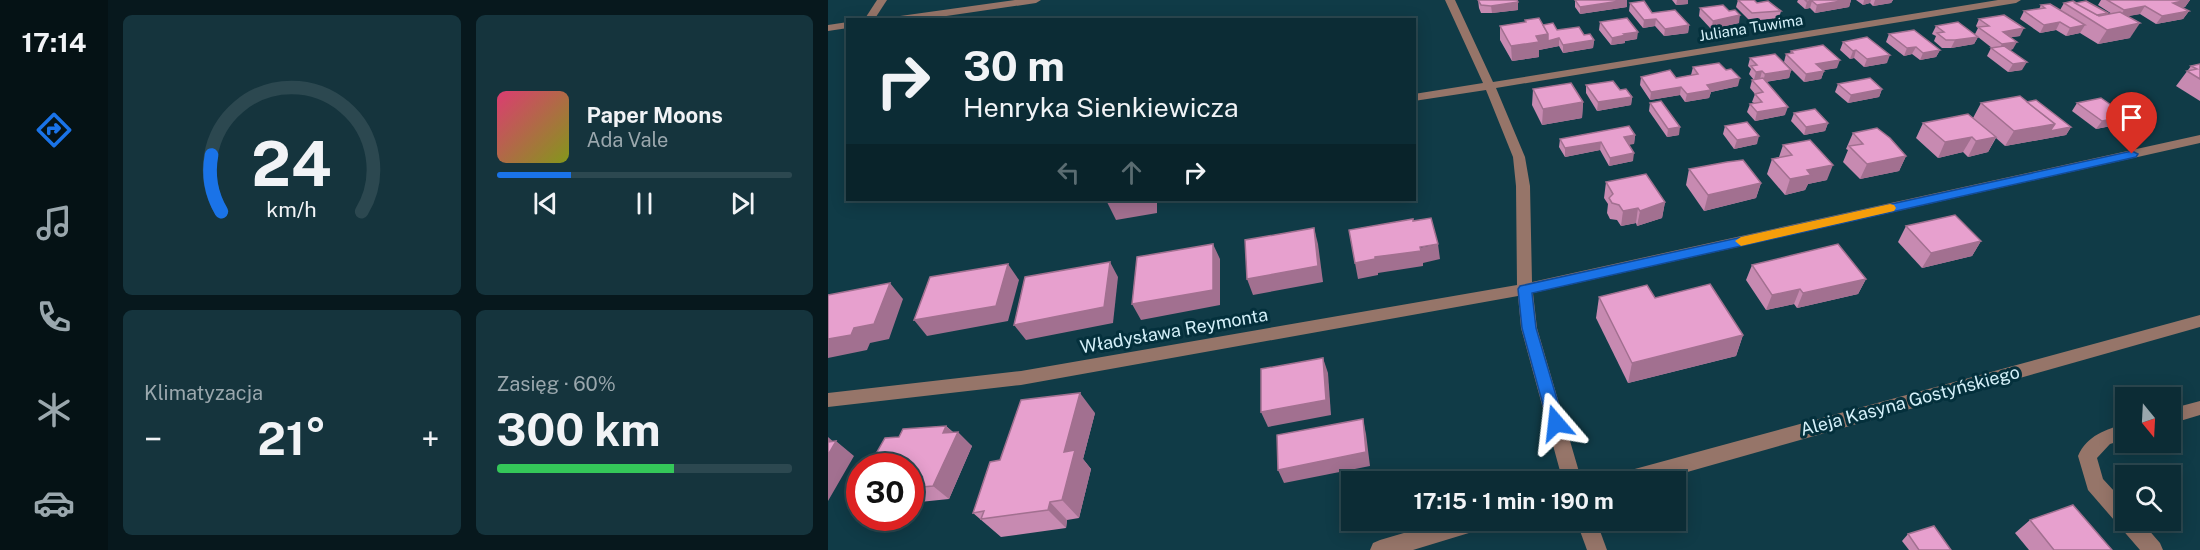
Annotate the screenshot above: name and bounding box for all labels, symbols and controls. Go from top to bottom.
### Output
street label: Juliana Tuwima [1698,11,1804,44]
text: 17:14 [21,26,87,58]
text: 30 m [963,41,1065,90]
icon: right [864,42,942,120]
text: Henryka Sienkiewicza [963,91,1239,123]
pin [2106,92,2157,154]
icon: arrive [2115,101,2148,134]
text: Paper Moons [587,102,723,128]
icon: directions [33,109,75,151]
text: 24 [251,127,332,200]
text: Ada Vale [587,128,668,152]
icon: left [1052,156,1085,189]
icon: ahead [1115,156,1148,189]
icon: right [1178,156,1211,189]
icon: previous [529,187,562,220]
icon: pause [628,187,661,220]
icon: next [726,187,759,220]
text: km/h [267,198,317,223]
icon: music [33,202,75,244]
icon: phone [33,296,75,338]
street label: Władysława Reymonta [1078,304,1270,357]
street label: Aleja Kasyna Gostyńskiego [1798,361,2022,440]
text: Zasięg · 60% [497,372,616,396]
text: Klimatyzacja [144,381,263,405]
north arrow [2115,387,2181,453]
map controls [2115,387,2181,531]
icon: climate [33,389,75,431]
position arrow [1524,391,1588,455]
text: 300 km [497,403,661,456]
text: 21° [257,412,326,465]
text: − [144,420,162,458]
text: + [421,420,439,458]
speed limit sign: 30 [846,453,924,531]
button: search [2115,465,2181,531]
icon: car [33,482,75,524]
text: 17:15 · 1 min · 190 m [1413,488,1614,514]

